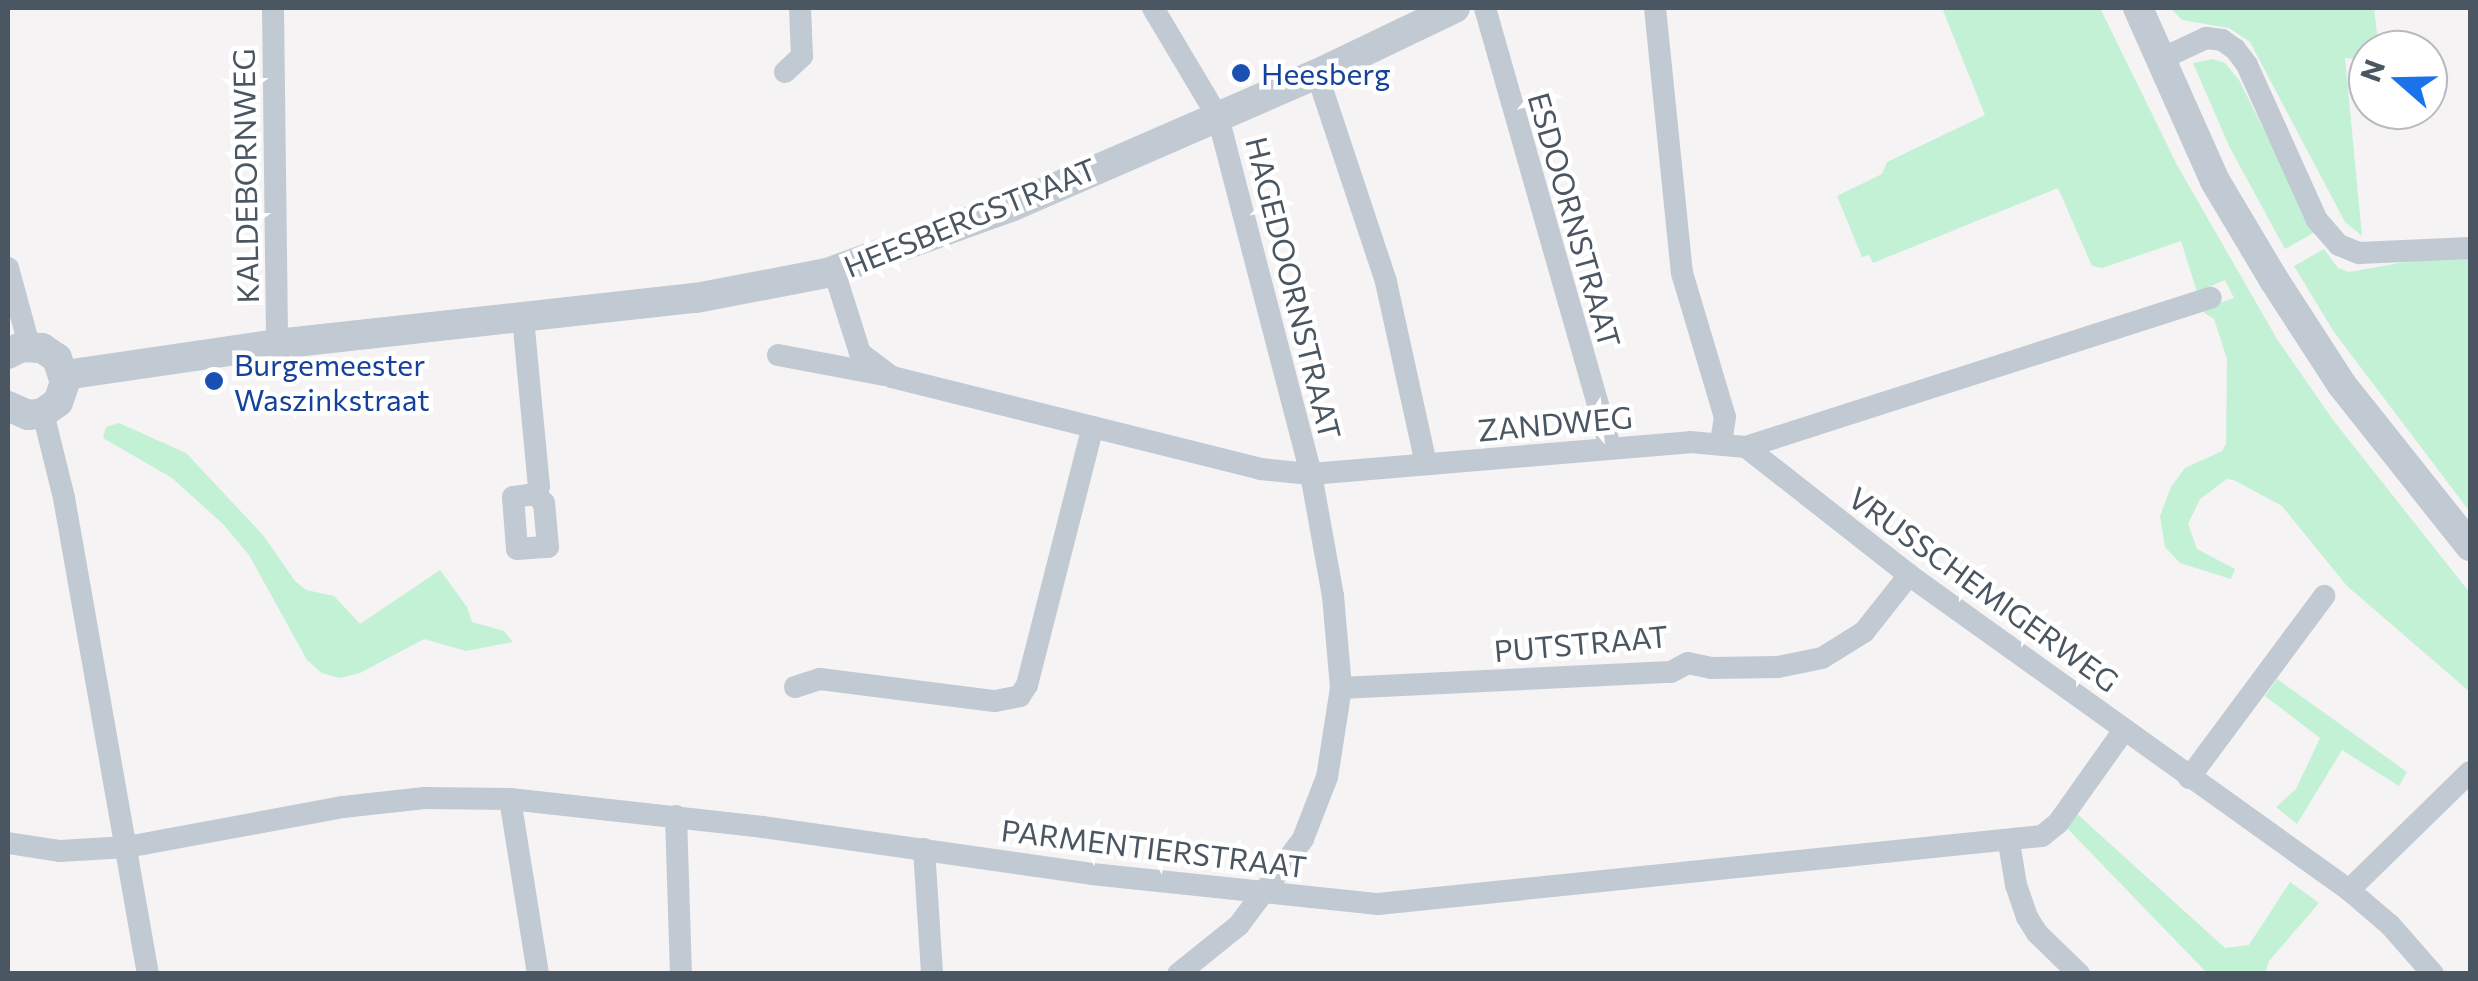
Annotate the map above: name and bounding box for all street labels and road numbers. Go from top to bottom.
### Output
street label: KALDEBORNWEG [225,48,265,304]
street label: ESDOORNSTRAAT [1521,88,1629,352]
street label: HAGEDOORNSTRAAT [1239,133,1349,443]
street label: HEESBERGSTRAAT [839,150,1101,284]
street label: ZANDWEG [1476,398,1634,448]
street label: VRUSSCHEMIGERWEG [1842,479,2126,699]
street label: PUTSTRAAT [1493,617,1669,669]
street label: PARMENTIERSTRAAT [999,811,1309,885]

